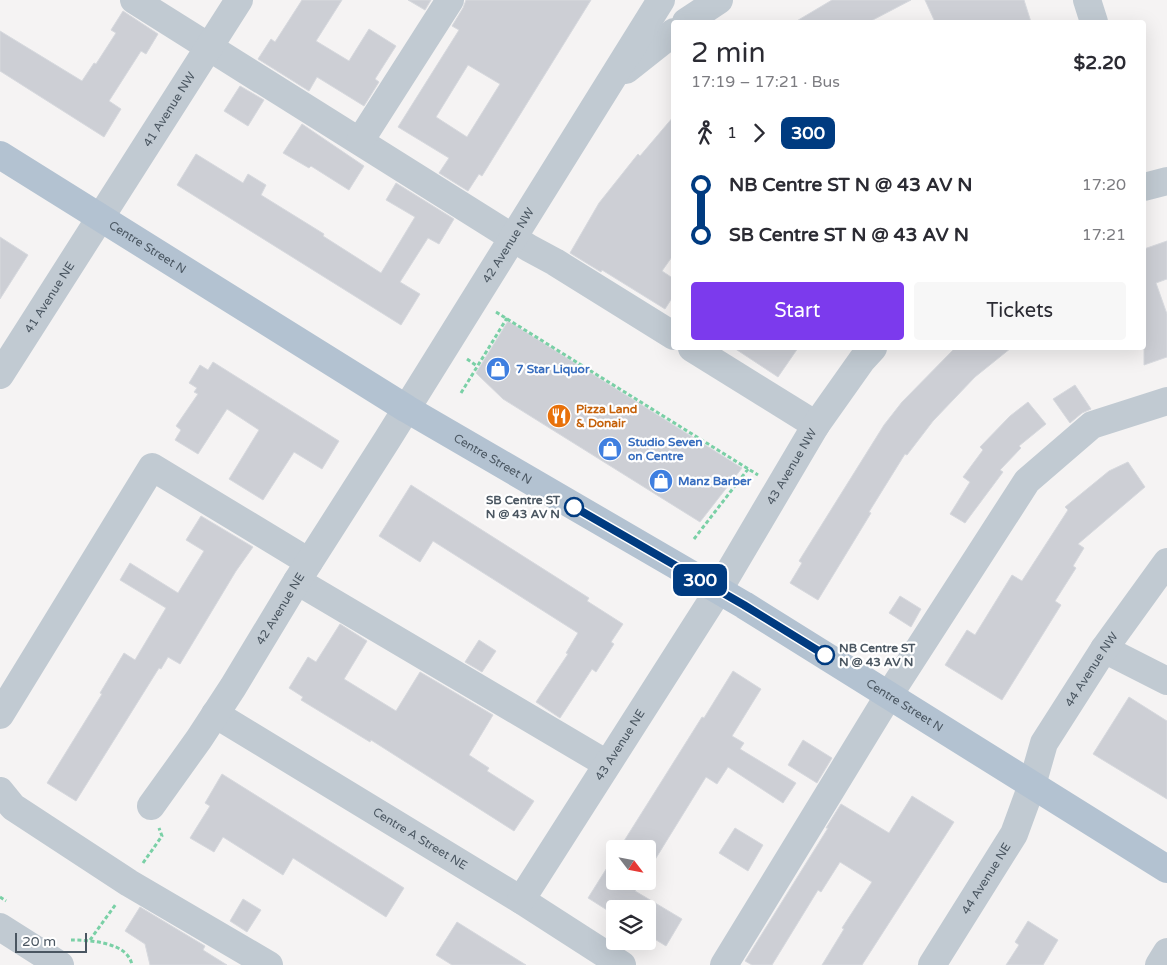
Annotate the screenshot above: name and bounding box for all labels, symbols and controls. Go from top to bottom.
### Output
text: 2 min [691,36,766,70]
text: $2.20 [1074,52,1126,74]
street label: 41 Avenue NW [140,69,198,149]
text: 17:19 – 17:21 · Bus [691,72,840,92]
icon: walk [691,119,719,147]
icon: forward [745,119,773,147]
text: 300 [791,122,825,144]
text: 1 [727,123,737,143]
text: NB Centre ST N @ 43 AV N [729,174,973,196]
text: 17:20 [1082,175,1126,195]
street label: 42 Avenue NW [480,205,537,286]
street label: Centre Street N [107,218,189,276]
text: SB Centre ST N @ 43 AV N [729,224,969,246]
text: 17:21 [1082,225,1126,245]
street label: 41 Avenue NE [22,259,77,336]
button: Start [691,282,904,340]
button: Tickets [914,282,1126,340]
shop icon: 7 Star Liquor [485,356,511,382]
place label: 7 Star Liquor [516,362,590,377]
place label: Pizza Land & Donair [576,402,637,430]
restaurant icon: Pizza Land & Donair [546,403,572,429]
street label: 43 Avenue NW [764,426,819,507]
street label: Centre Street N [451,431,534,487]
place label: Studio Seven on Centre [628,435,703,463]
shop icon: Studio Seven on Centre [597,436,623,462]
shop icon: Manz Barber [648,468,674,494]
place label: Manz Barber [678,474,752,488]
place label: SB Centre ST N @ 43 AV N [486,493,561,521]
marker: SB Centre ST N @ 43 AV N [564,497,584,517]
line badge: 300 [671,564,729,596]
text: 300 [683,569,717,591]
street label: 42 Avenue NE [253,570,308,647]
street label: 44 Avenue NW [1062,629,1121,709]
place label: NB Centre ST N @ 43 AV N [839,641,916,669]
marker: NB Centre ST N @ 43 AV N [815,645,835,665]
street label: Centre Street N [864,676,946,735]
street label: 43 Avenue NE [592,706,648,783]
street label: Centre A Street NE [370,805,470,873]
north arrow [606,840,656,890]
map controls [606,840,656,950]
street label: 44 Avenue NE [959,840,1014,917]
button: layers [606,900,656,950]
scale bar [15,930,88,953]
text: 20 m [22,933,56,950]

